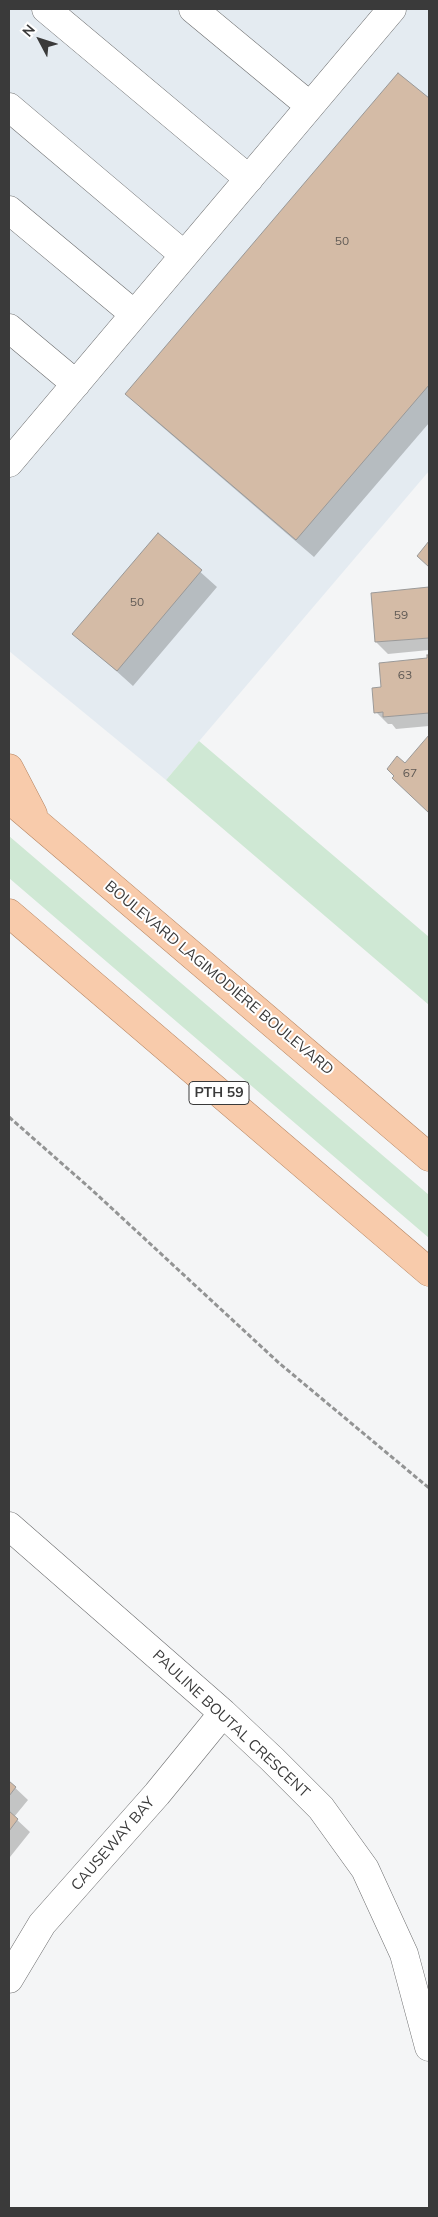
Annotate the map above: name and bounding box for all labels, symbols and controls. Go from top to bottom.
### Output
north arrow [15,15,65,65]
text: N [18,21,39,40]
house number: 50 [335,234,349,248]
house number: 50 [130,595,144,609]
house number: 59 [394,608,408,622]
house number: 63 [398,668,412,682]
house number: 67 [403,766,417,780]
street label: BOULEVARD LAGIMODIÈRE BOULEVARD [101,877,337,1079]
road number: PTH 59 [189,1082,249,1104]
street label: PAULINE BOUTAL CRESCENT [149,1646,313,1802]
street label: CAUSEWAY BAY [67,1794,159,1894]

